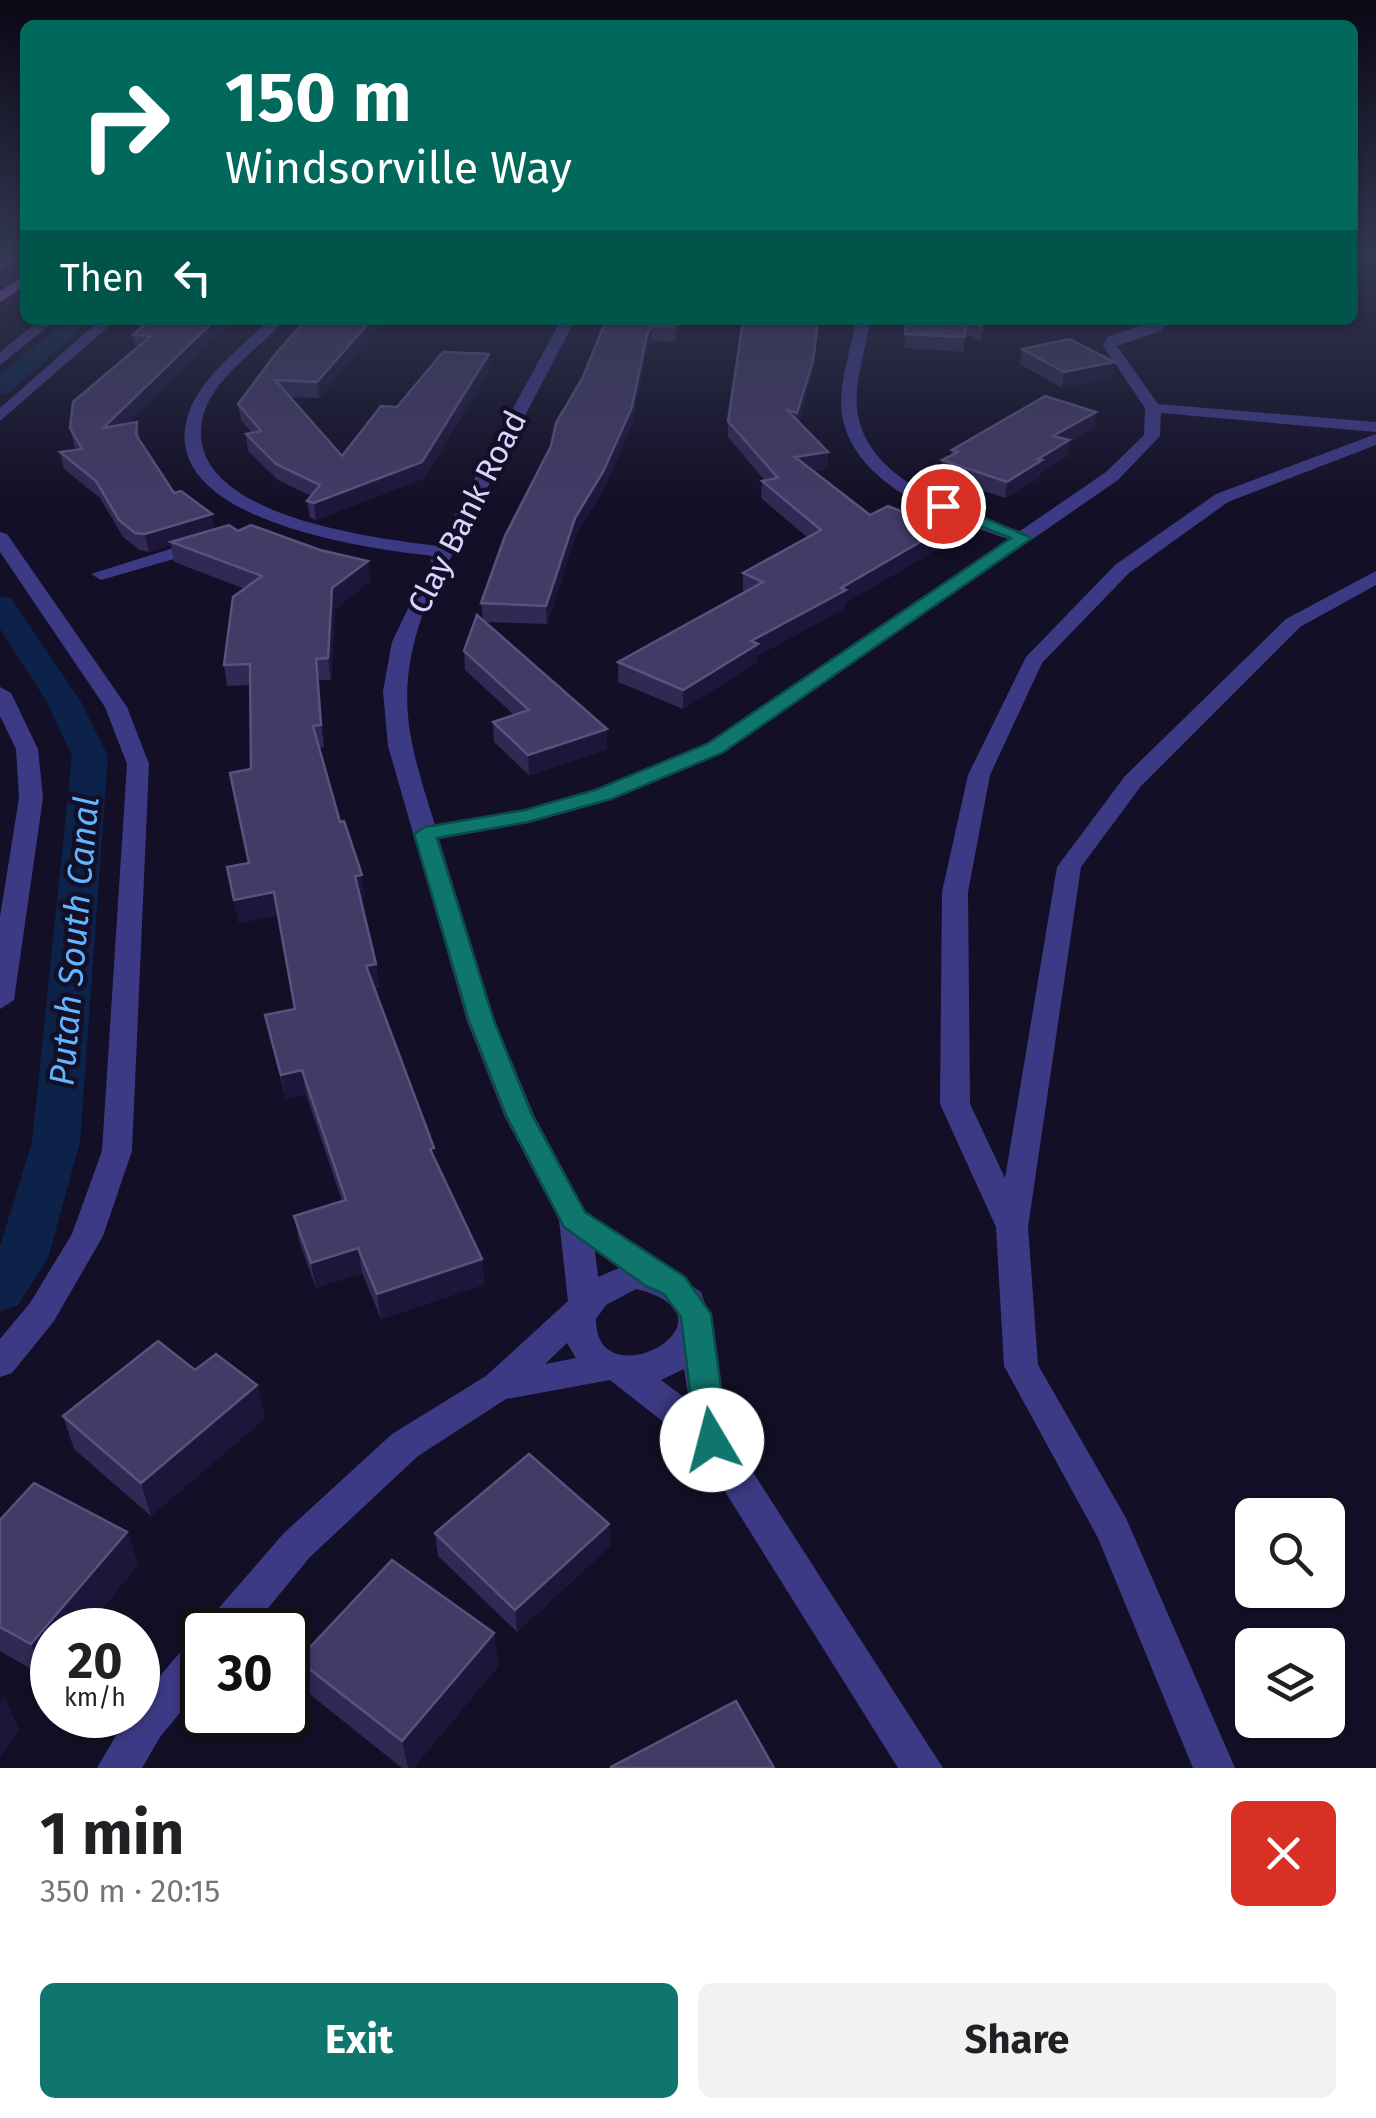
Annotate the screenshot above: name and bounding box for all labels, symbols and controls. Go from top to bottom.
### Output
text: 150 m [225,56,412,140]
icon: right [60,60,190,190]
text: Windsorville Way [225,141,572,195]
icon: left [165,250,220,305]
text: Then [60,255,145,301]
street label: Clay Bank Road [400,404,534,620]
pin [901,464,986,549]
icon: arrive [916,479,971,534]
water label: Putah South Canal [40,795,108,1087]
position arrow [660,1388,764,1492]
map controls [1235,1498,1345,1738]
button: search [1235,1498,1345,1608]
speed limit sign: 30 [180,1608,310,1738]
button: layers [1235,1628,1345,1738]
text: 20 [67,1631,123,1691]
text: km/h [64,1683,126,1713]
text: 1 min [40,1798,184,1870]
button: close [1231,1801,1336,1906]
text: 350 m · 20:15 [40,1872,220,1910]
button: Exit [40,1983,678,2098]
button: Share [698,1983,1336,2098]

